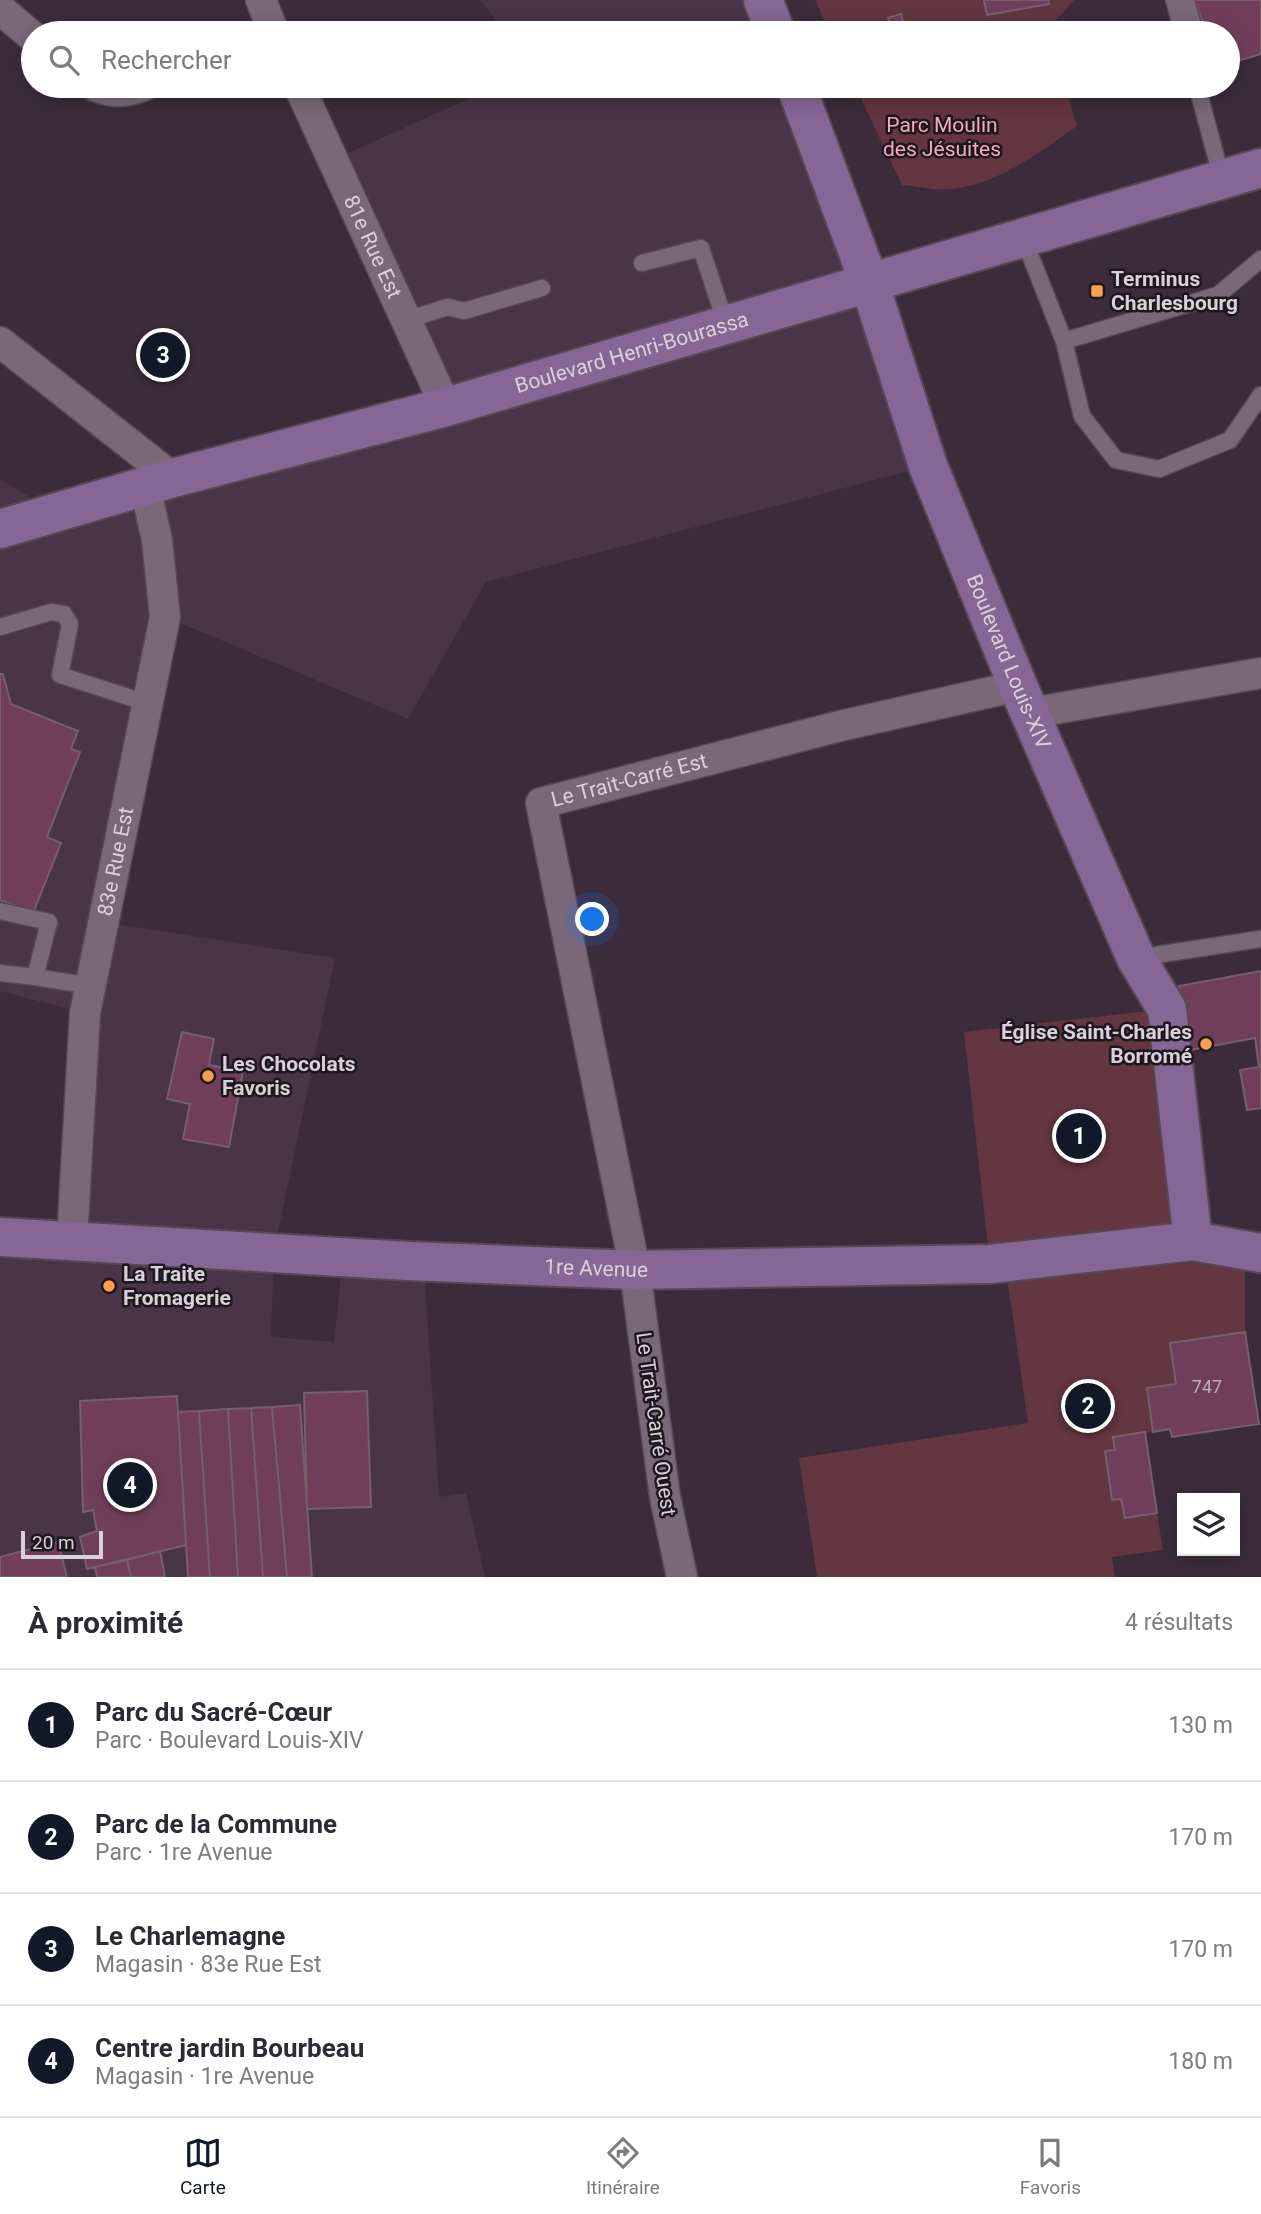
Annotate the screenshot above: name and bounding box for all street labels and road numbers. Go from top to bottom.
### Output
street label: 81e Rue Est [339,192,407,302]
street label: Boulevard Henri-Bourassa [512,307,751,398]
street label: Boulevard Louis-XIV [962,571,1056,753]
street label: Le Trait-Carré Est [548,749,710,812]
street label: 83e Rue Est [93,805,138,918]
street label: 1re Avenue [544,1254,648,1282]
street label: Le Trait-Carré Ouest [631,1331,681,1518]

